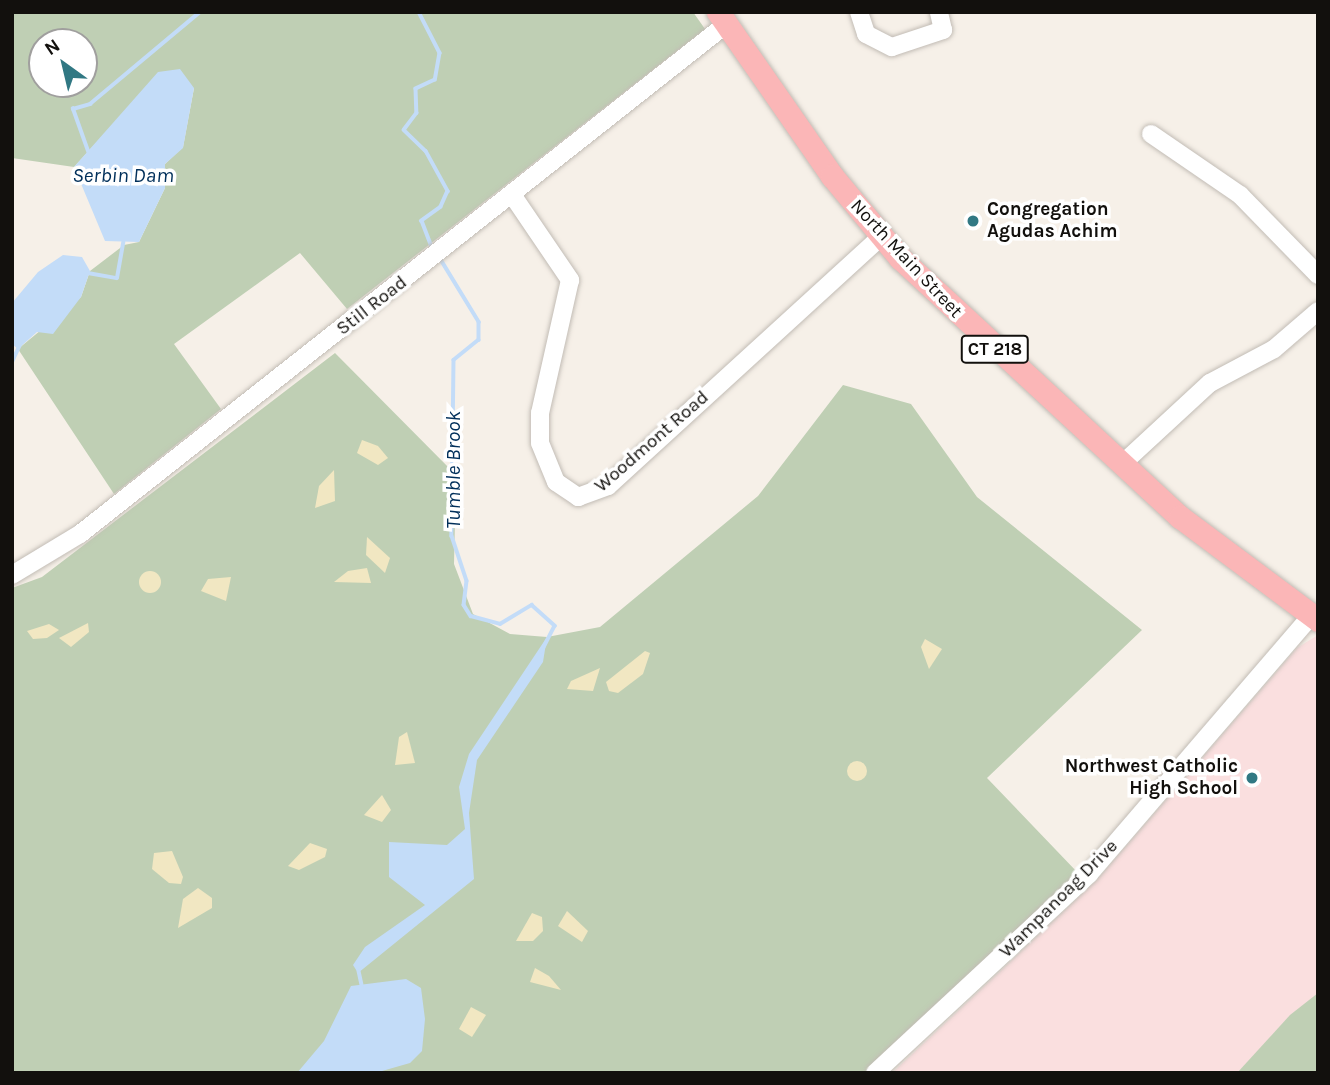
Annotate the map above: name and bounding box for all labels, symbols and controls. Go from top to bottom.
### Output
north arrow [28,28,98,98]
text: N [41,34,64,60]
water label: Serbin Dam [72,162,174,188]
street label: North Main Street [845,195,967,323]
place label: Congregation Agudas Achim [987,199,1118,243]
marker: Congregation Agudas Achim [965,213,981,229]
street label: Still Road [332,271,412,341]
road number: CT 218 [960,334,1030,363]
street label: Woodmont Road [590,386,714,498]
water label: Tumble Brook [440,411,466,529]
place label: Northwest Catholic High School [1065,756,1238,800]
marker: Northwest Catholic High School [1244,770,1260,786]
street label: Wampanoag Drive [995,835,1123,963]

